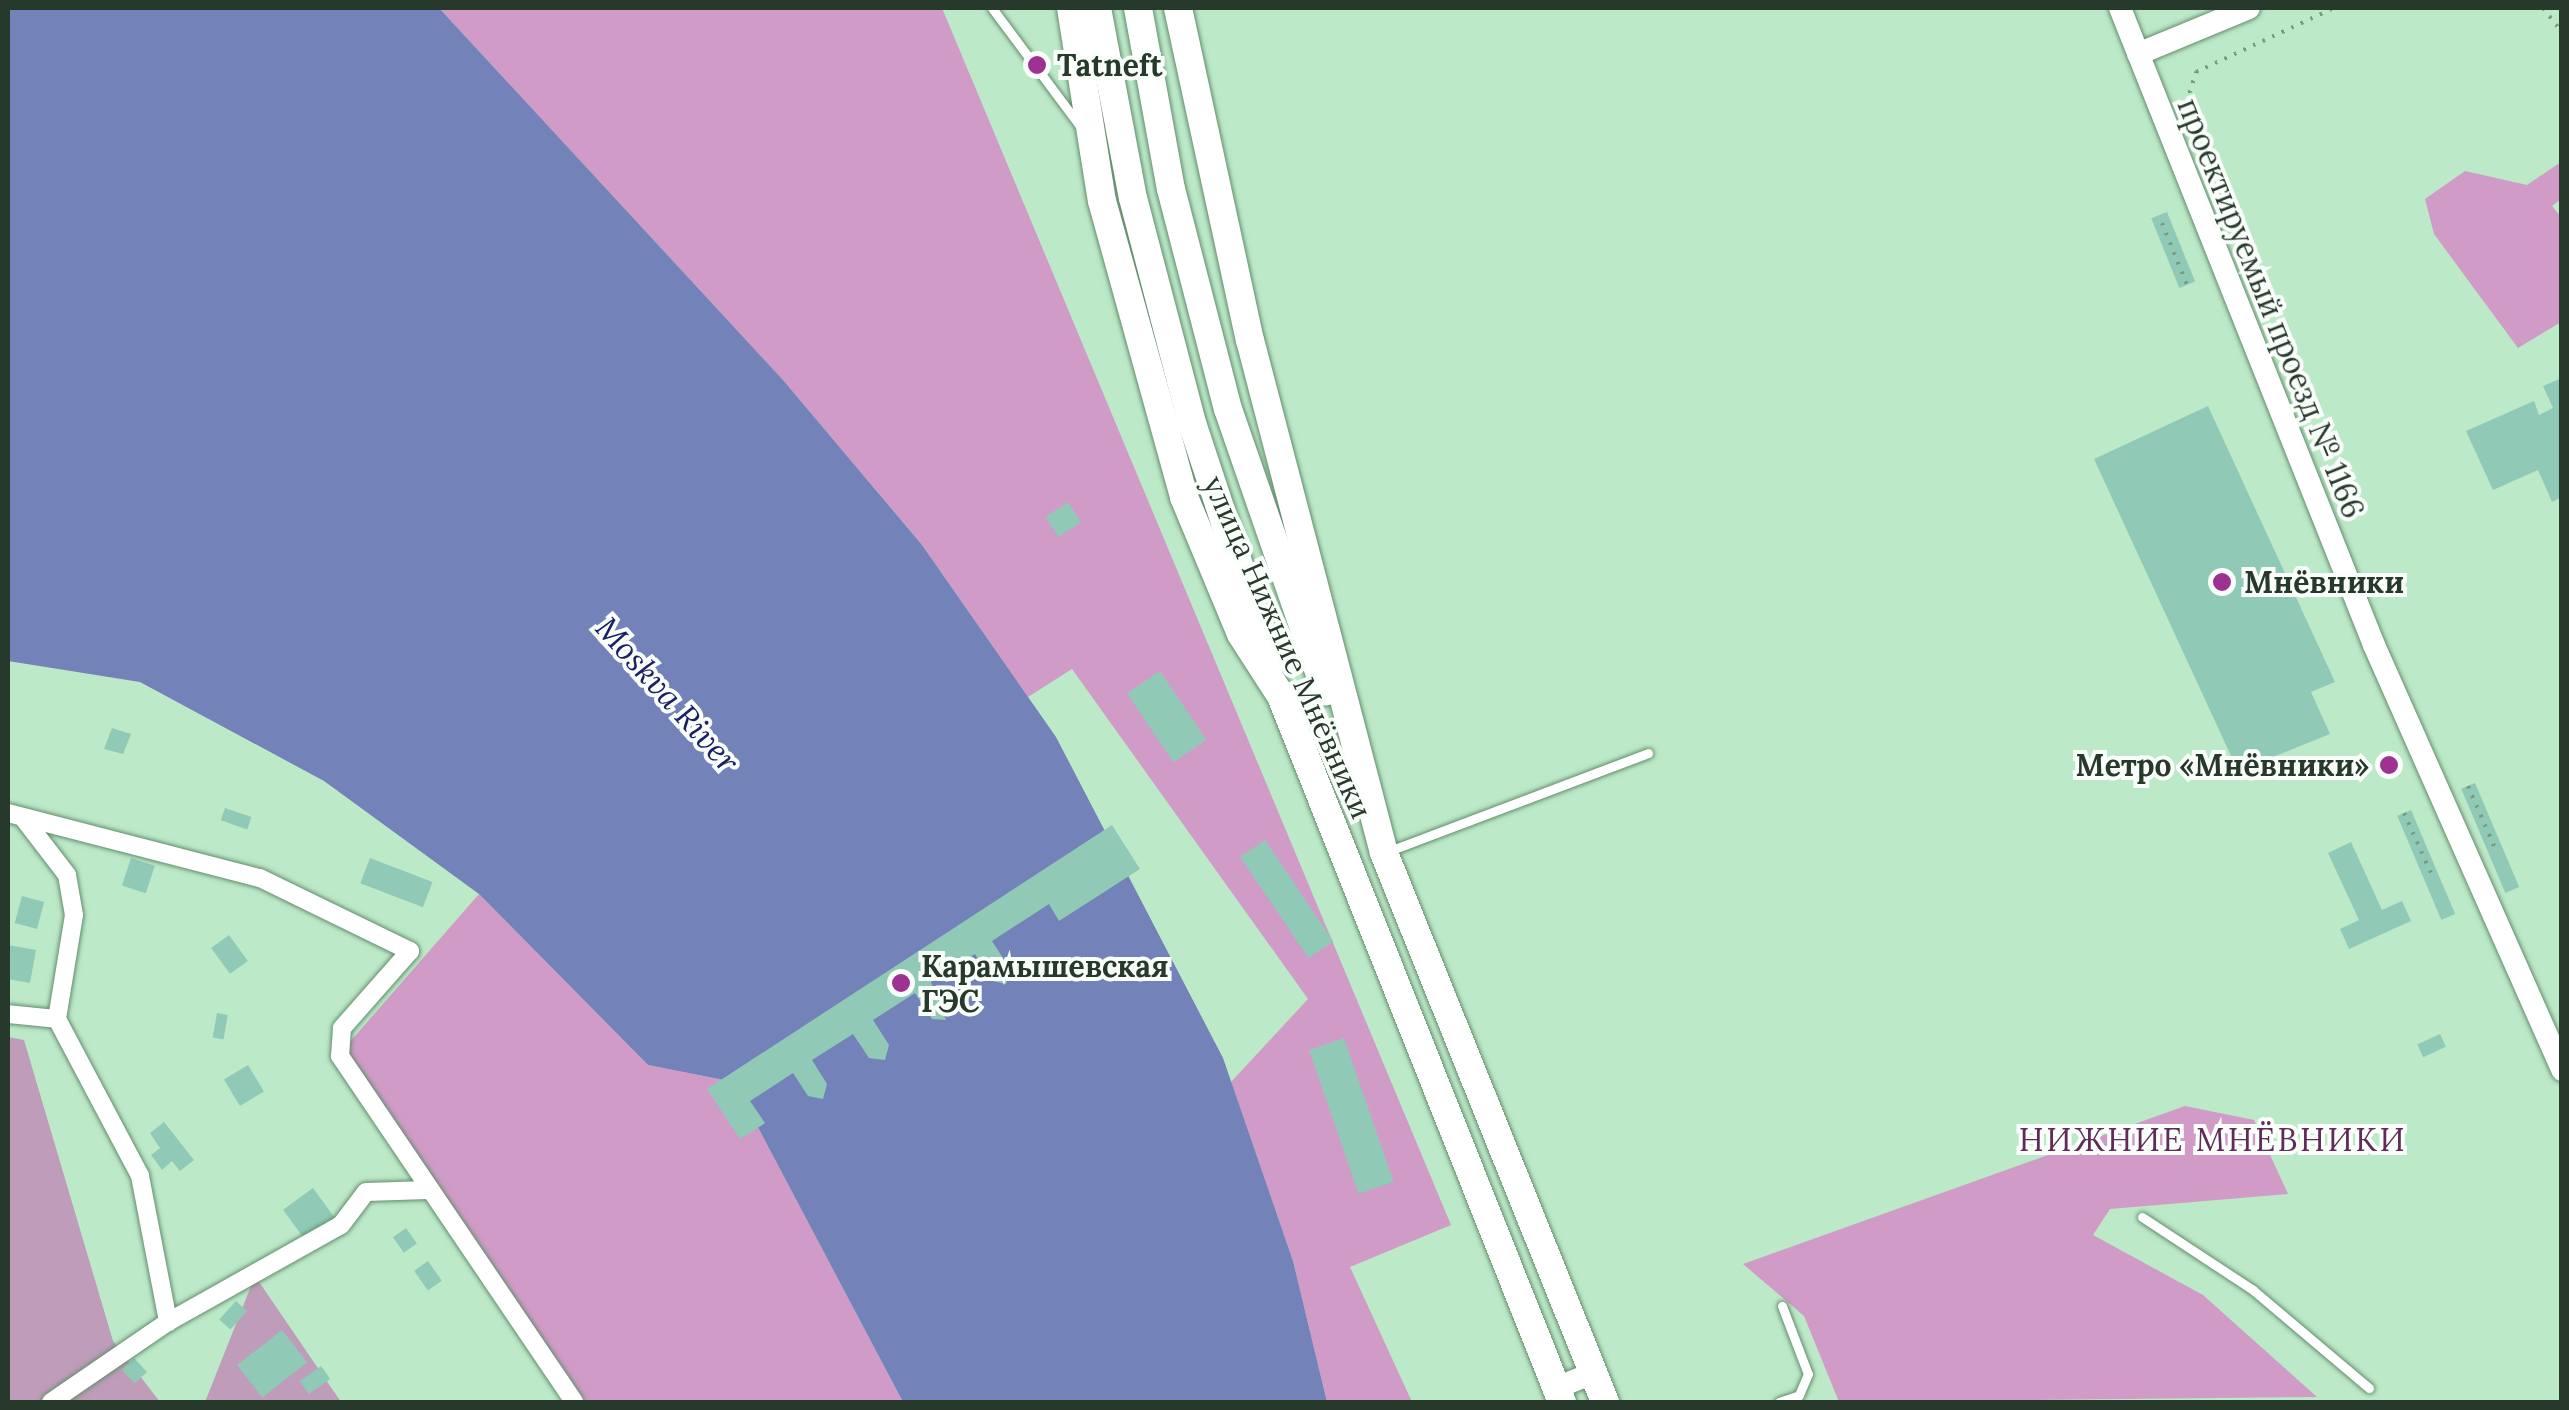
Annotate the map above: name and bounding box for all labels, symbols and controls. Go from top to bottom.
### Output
place label: Tatneft [1057,47,1162,83]
marker: Tatneft [1026,54,1048,76]
street label: проектируемый проезд № 1166 [2170,93,2372,523]
street label: улица Нижние Мнёвники [1196,470,1380,824]
place label: Мнёвники [2244,564,2404,600]
marker: Мнёвники [2209,569,2235,595]
water label: Moskva River [587,609,747,781]
place label: Метро «Мнёвники» [2076,747,2369,783]
marker: Метро «Мнёвники» [2378,754,2400,776]
place label: Карамышевская ГЭС [921,948,1169,1018]
marker: Карамышевская ГЭС [890,972,912,994]
district label: НИЖНИЕ МНЁВНИКИ [2019,1121,2407,1159]

